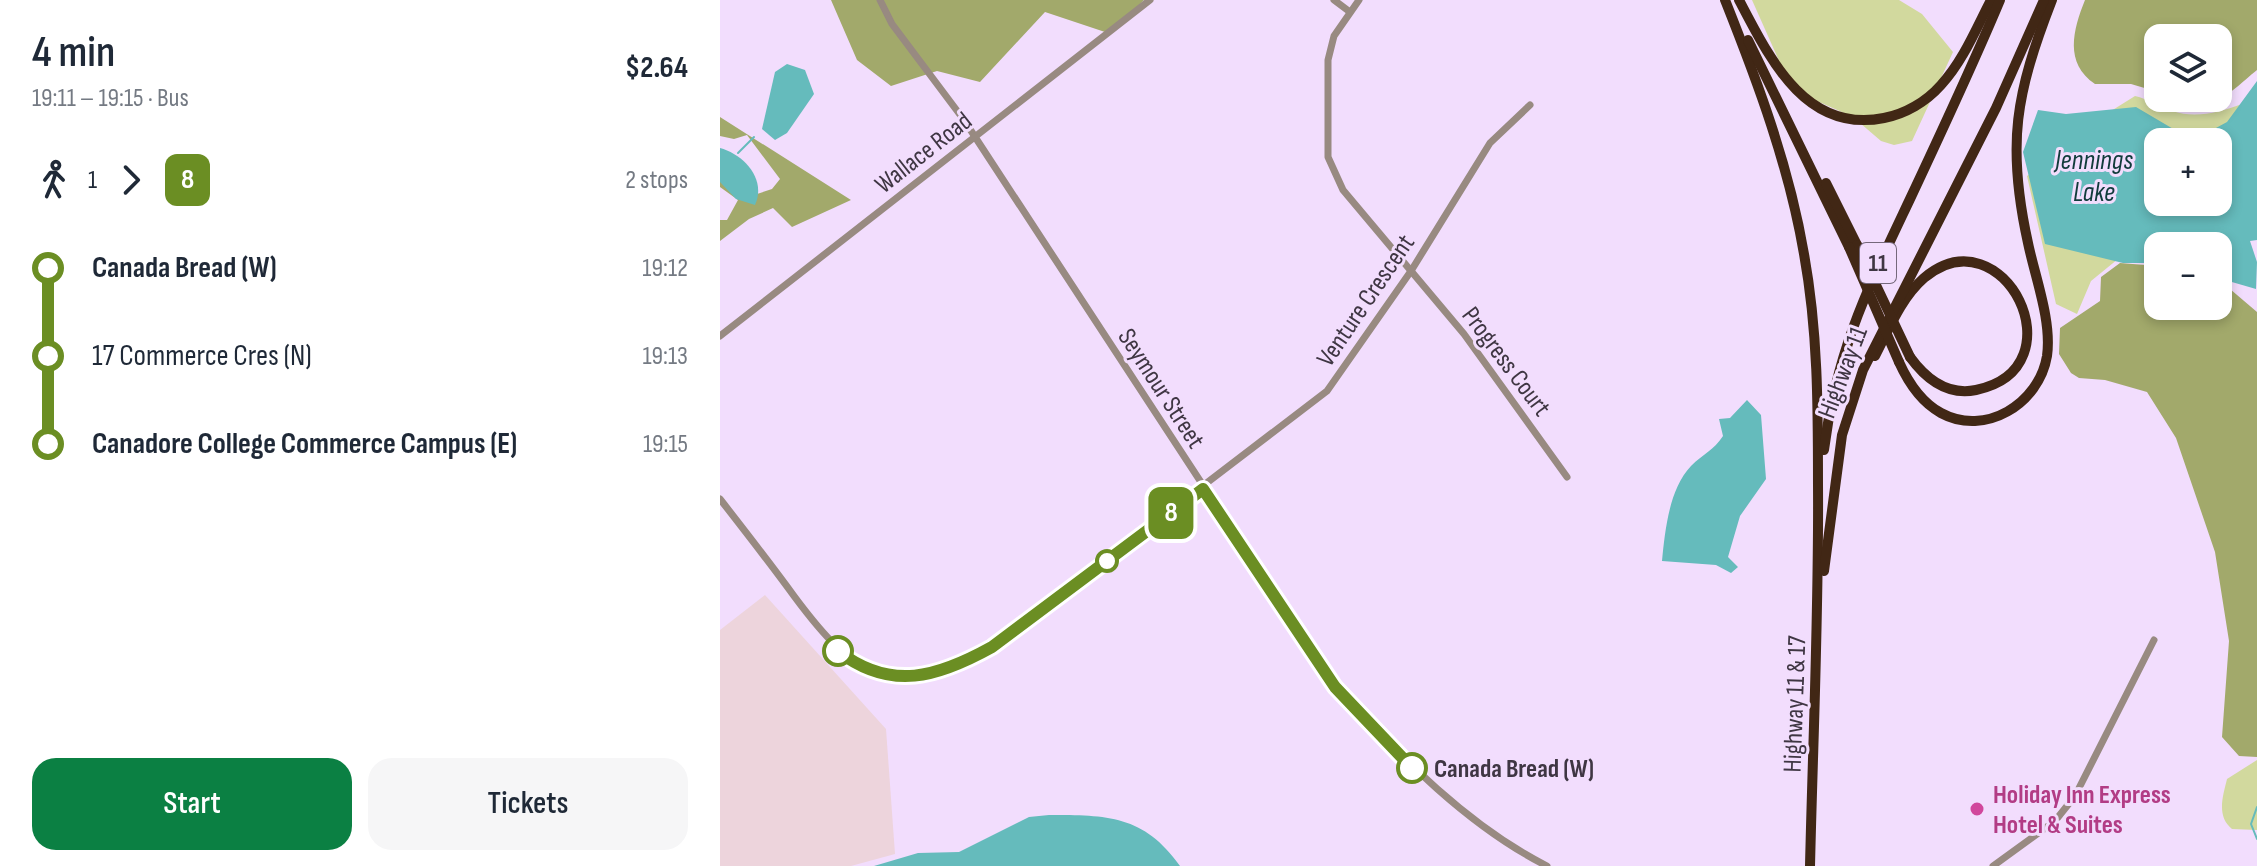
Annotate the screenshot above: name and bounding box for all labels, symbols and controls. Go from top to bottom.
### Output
map controls [2144,24,2232,320]
button: layers [2144,24,2232,112]
text: 4 min [32,26,115,79]
text: $2.64 [625,50,688,86]
text: 19:11 – 19:15 · Bus [32,83,189,114]
street label: Wallace Road [869,106,978,201]
button: + [2144,128,2232,216]
water label: Jennings Lake [2053,144,2133,209]
icon: walk [32,158,76,202]
icon: forward [109,158,153,202]
text: 8 [181,163,194,196]
text: 1 [88,165,97,196]
text: 2 stops [625,165,688,196]
street label: Venture Crescent [1311,229,1422,373]
button: − [2144,232,2232,320]
road number: 11 [1860,243,1896,283]
text: Canada Bread (W) [92,250,277,286]
text: 19:12 [642,253,688,284]
street label: Progress Court [1455,301,1557,423]
street label: Highway 11 [1812,322,1875,423]
street label: Seymour Street [1111,323,1211,454]
text: 17 Commerce Cres (N) [92,338,312,374]
text: 19:13 [642,341,688,372]
text: Canadore College Commerce Campus (E) [92,426,517,462]
text: 19:15 [643,429,688,460]
line badge: 8 [1145,487,1197,539]
text: 8 [1164,496,1178,529]
unlabelled marker [1096,550,1118,572]
street label: Highway 11 & 17 [1778,635,1813,773]
unlabelled marker [823,636,853,666]
marker: Canada Bread (W) [1397,753,1427,783]
place label: Canada Bread (W) [1434,754,1594,785]
button: Start [32,758,352,850]
button: Tickets [368,758,688,850]
place label: Holiday Inn Express Hotel & Suites [1993,780,2171,841]
marker: Holiday Inn Express Hotel & Suites [1968,800,1986,818]

